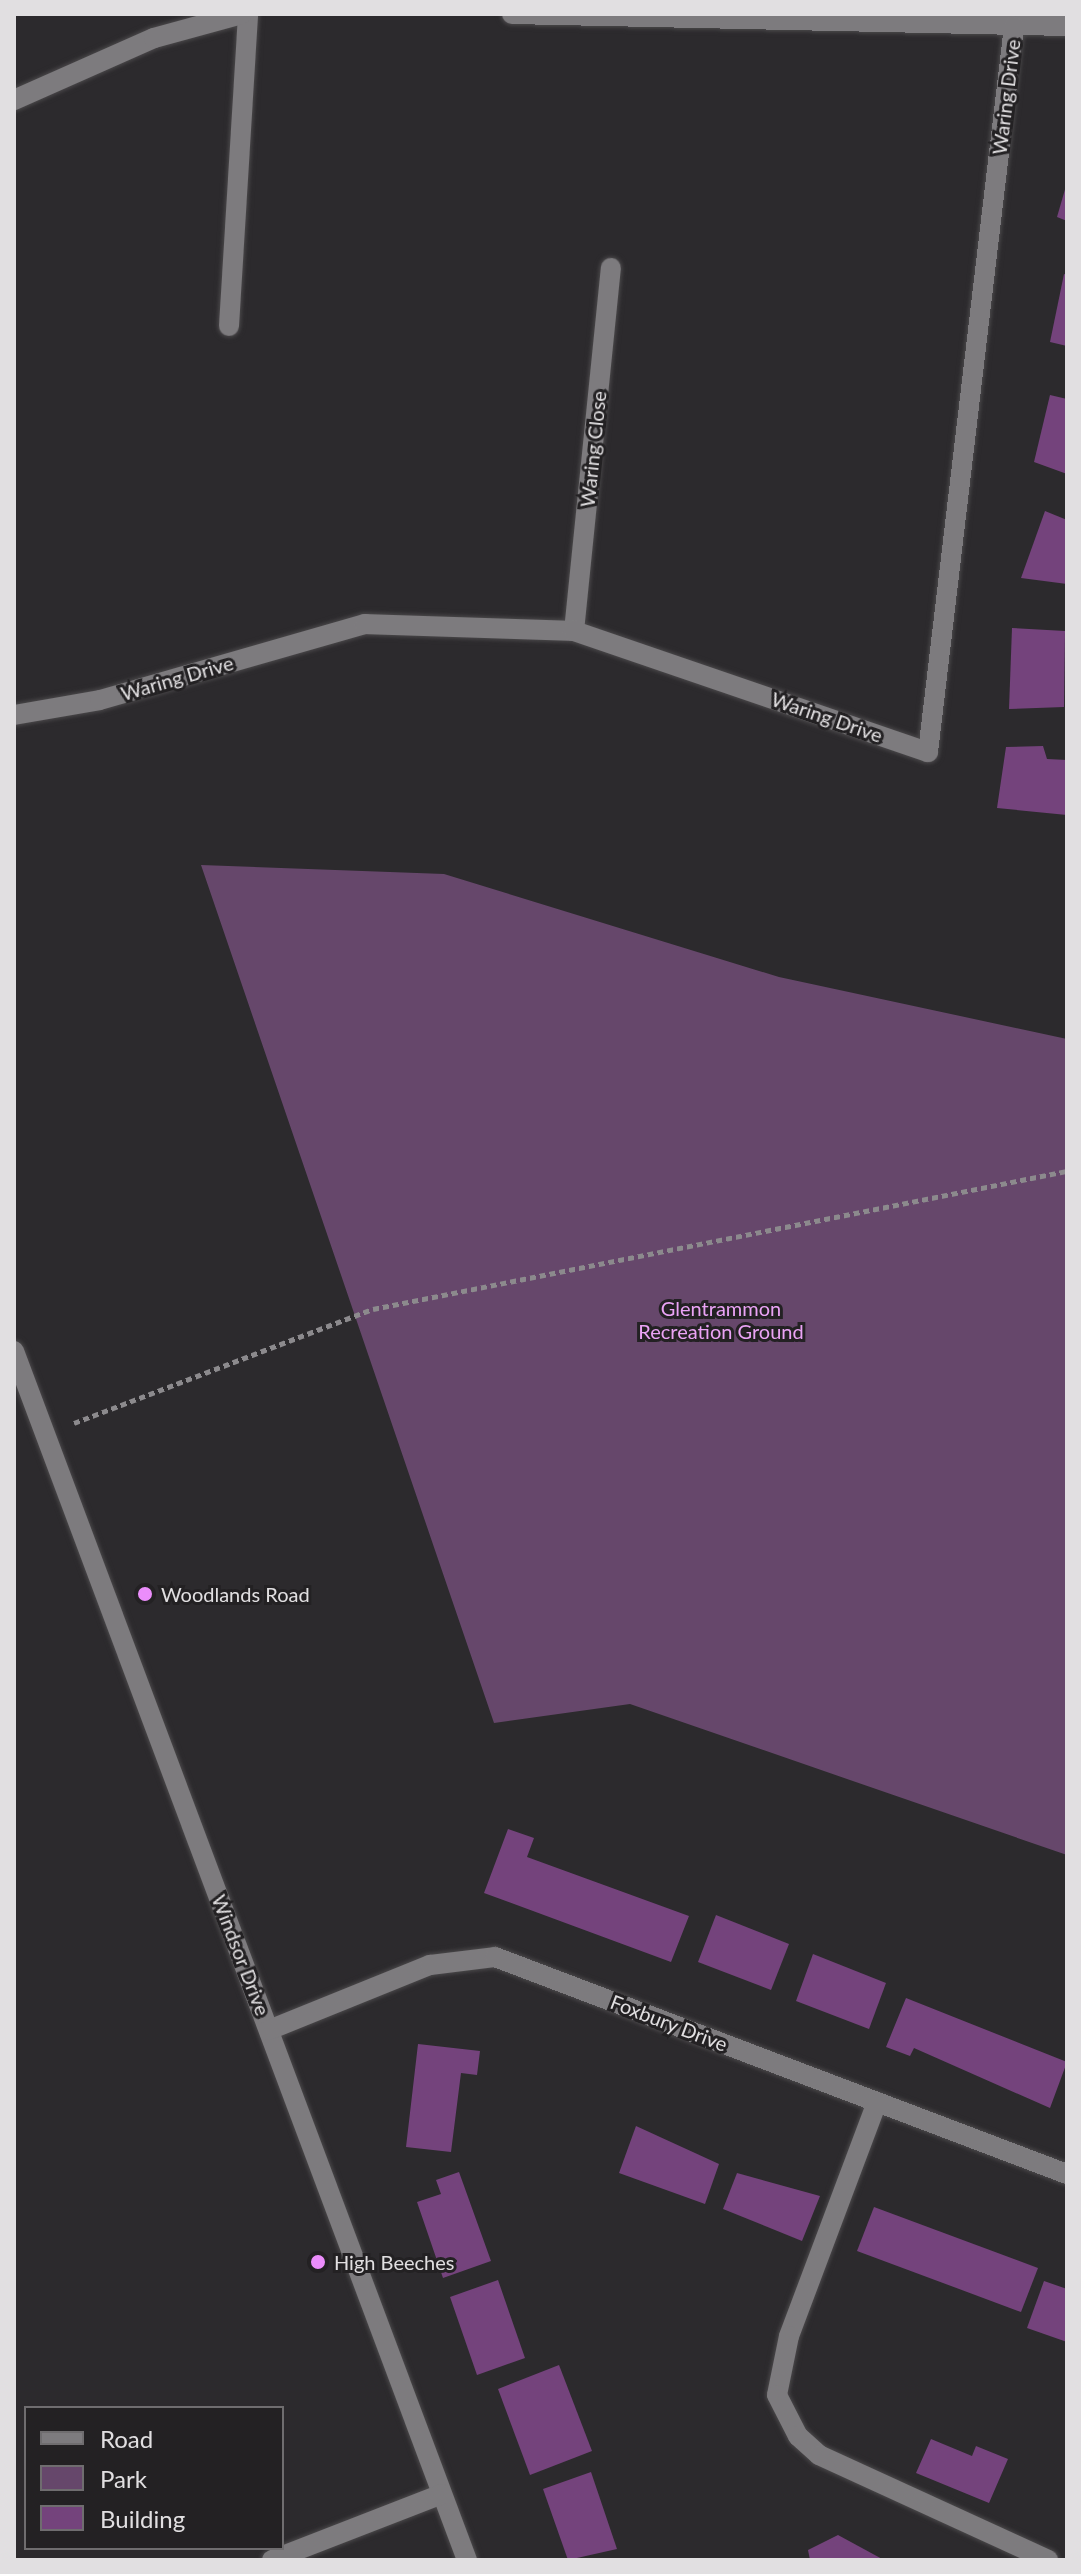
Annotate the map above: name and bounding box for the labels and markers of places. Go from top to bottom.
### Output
place label: Woodlands Road [161,1582,310,1606]
marker: Woodlands Road [136,1585,154,1603]
place label: High Beeches [334,2250,454,2274]
marker: High Beeches [309,2253,327,2271]

